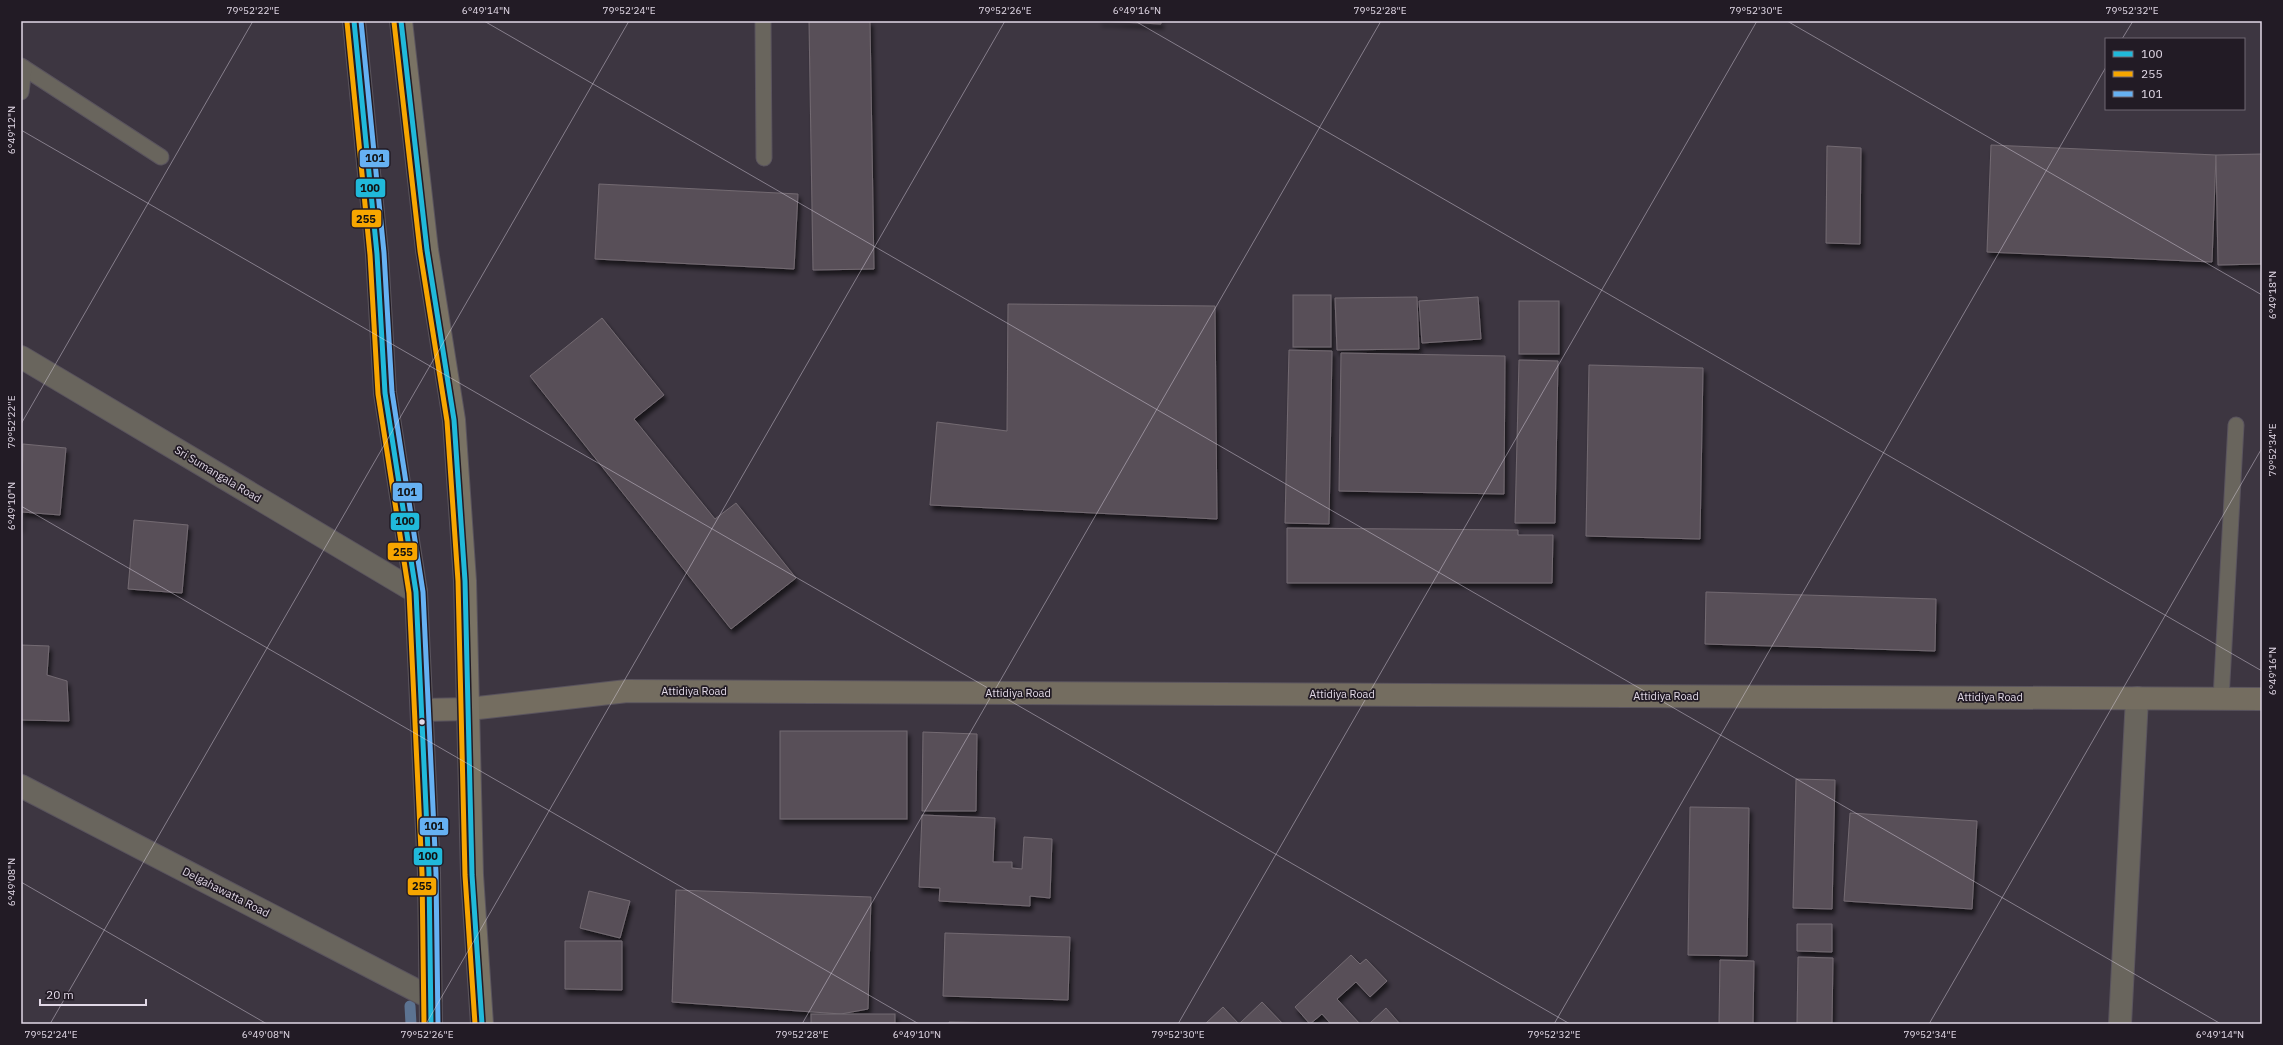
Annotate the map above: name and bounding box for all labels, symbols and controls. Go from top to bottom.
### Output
text: 79°52'22"E [226,4,280,17]
text: 6°49'14"N [462,4,510,17]
text: 79°52'24"E [602,4,656,17]
text: 79°52'26"E [978,4,1032,17]
text: 6°49'16"N [1113,4,1161,17]
text: 79°52'28"E [1353,4,1407,17]
text: 79°52'30"E [1729,4,1783,17]
text: 79°52'32"E [2105,4,2159,17]
legend [2105,38,2245,110]
text: 100 [2141,46,2163,61]
text: 255 [2141,66,2163,81]
text: 101 [2141,86,2163,101]
text: 6°49'12"N [5,106,18,154]
line badge: 101 [359,149,390,168]
text: 101 [365,151,385,165]
line badge: 100 [355,178,386,198]
text: 100 [360,181,380,195]
line badge: 255 [351,209,382,228]
text: 255 [356,212,376,226]
text: 6°49'18"N [2266,271,2279,319]
text: 79°52'22"E [5,395,18,449]
text: 79°52'34"E [2266,423,2279,477]
street label: Sri Sumangala Road [172,443,264,505]
text: 6°49'10"N [5,482,18,530]
line badge: 101 [392,482,423,502]
text: 101 [397,485,417,499]
line badge: 100 [390,512,420,531]
text: 100 [395,514,415,528]
line badge: 255 [387,542,418,561]
text: 255 [393,545,413,559]
text: 6°49'16"N [2266,647,2279,695]
street label: Attidiya Road [661,684,727,698]
street label: Attidiya Road [985,686,1051,700]
street label: Attidiya Road [1309,687,1375,701]
street label: Attidiya Road [1633,689,1699,703]
street label: Attidiya Road [1957,690,2023,704]
unlabelled marker [417,717,427,727]
line badge: 101 [419,817,449,836]
text: 101 [424,819,444,833]
line badge: 100 [413,847,443,866]
text: 100 [418,849,438,863]
text: 6°49'08"N [5,858,18,906]
street label: Delgahawatta Road [180,864,272,920]
line badge: 255 [407,877,437,896]
text: 255 [412,879,432,893]
scale bar [40,981,146,1007]
text: 20 m [46,987,74,1002]
text: 79°52'24"E [24,1028,78,1041]
text: 6°49'08"N [242,1028,290,1041]
text: 79°52'26"E [400,1028,454,1041]
text: 79°52'28"E [775,1028,829,1041]
text: 6°49'10"N [893,1028,941,1041]
text: 79°52'30"E [1151,1028,1205,1041]
text: 79°52'32"E [1527,1028,1581,1041]
text: 79°52'34"E [1903,1028,1957,1041]
text: 6°49'14"N [2196,1028,2244,1041]

